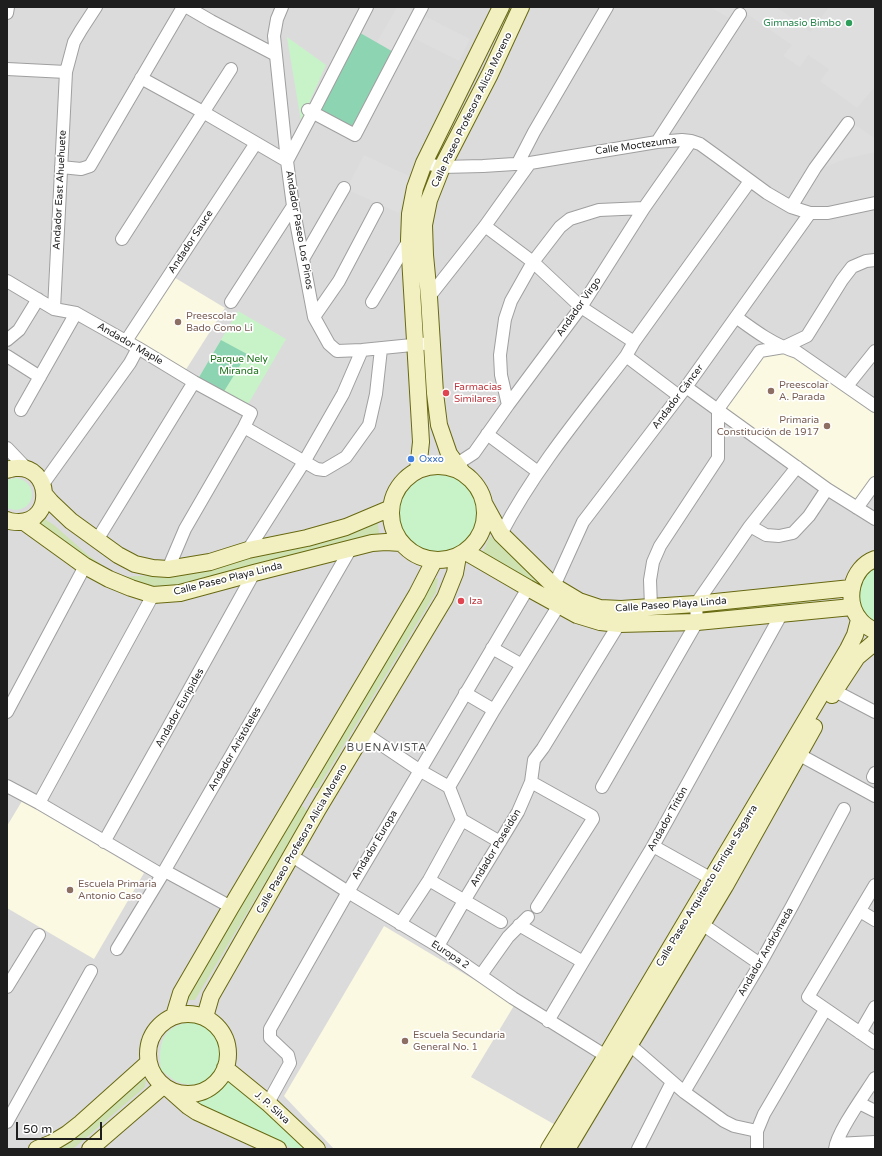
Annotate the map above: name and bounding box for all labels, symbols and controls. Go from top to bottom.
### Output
place label: Gimnasio Bimbo [763,17,841,29]
marker: Gimnasio Bimbo [844,18,854,28]
street label: Calle Paseo Profesora Alicia Moreno [429,31,515,189]
street label: Andador East Ahuehuete [51,130,69,250]
street label: Calle Moctezuma [595,134,677,158]
street label: Andador Paseo Los Pinos [283,169,315,291]
street label: Andador Sauce [166,208,216,276]
street label: Andador Virgo [554,275,604,339]
place label: Preescolar Bado Como Li [186,310,253,334]
marker: Preescolar Bado Como Li [173,317,183,327]
street label: Andador Maple [95,320,165,368]
park label: Parque Nely Miranda [210,353,268,376]
street label: Andador Cáncer [650,362,706,432]
place label: Preescolar A. Parada [779,379,829,402]
place label: Farmacias Similares [454,381,502,404]
marker: Preescolar A. Parada [766,386,776,396]
marker: Farmacias Similares [441,388,451,398]
place label: Primaria Constitución de 1917 [717,414,819,438]
marker: Primaria Constitución de 1917 [822,421,832,431]
place label: Oxxo [419,453,444,465]
marker: Oxxo [406,454,416,464]
street label: Calle Paseo Playa Linda [172,560,284,598]
place label: Iza [469,595,482,607]
street label: Calle Paseo Playa Linda [615,595,727,615]
marker: Iza [456,596,466,606]
street label: Andador Euripides [153,666,207,750]
street label: Andador Aristóteles [206,705,264,793]
district label: BUENAVISTA [347,741,427,755]
street label: Calle Paseo Profesora Alicia Moreno [254,762,350,916]
street label: Andador Tritón [645,785,691,853]
street label: Calle Paseo Arquitecto Enrique Segarra [654,803,760,969]
street label: Andador Poseidón [468,807,524,889]
street label: Andador Europa [350,808,400,882]
place label: Escuela Primaria Antonio Caso [78,878,157,902]
marker: Escuela Primaria Antonio Caso [65,885,75,895]
street label: Andador Andrómeda [736,905,796,999]
street label: Europa 2 [429,938,471,972]
place label: Escuela Secundaria General No. 1 [413,1029,505,1052]
marker: Escuela Secundaria General No. 1 [400,1036,410,1046]
street label: J. P. Silva [252,1089,292,1127]
scale bar [18,1114,104,1140]
text: 50 m [23,1122,52,1136]

